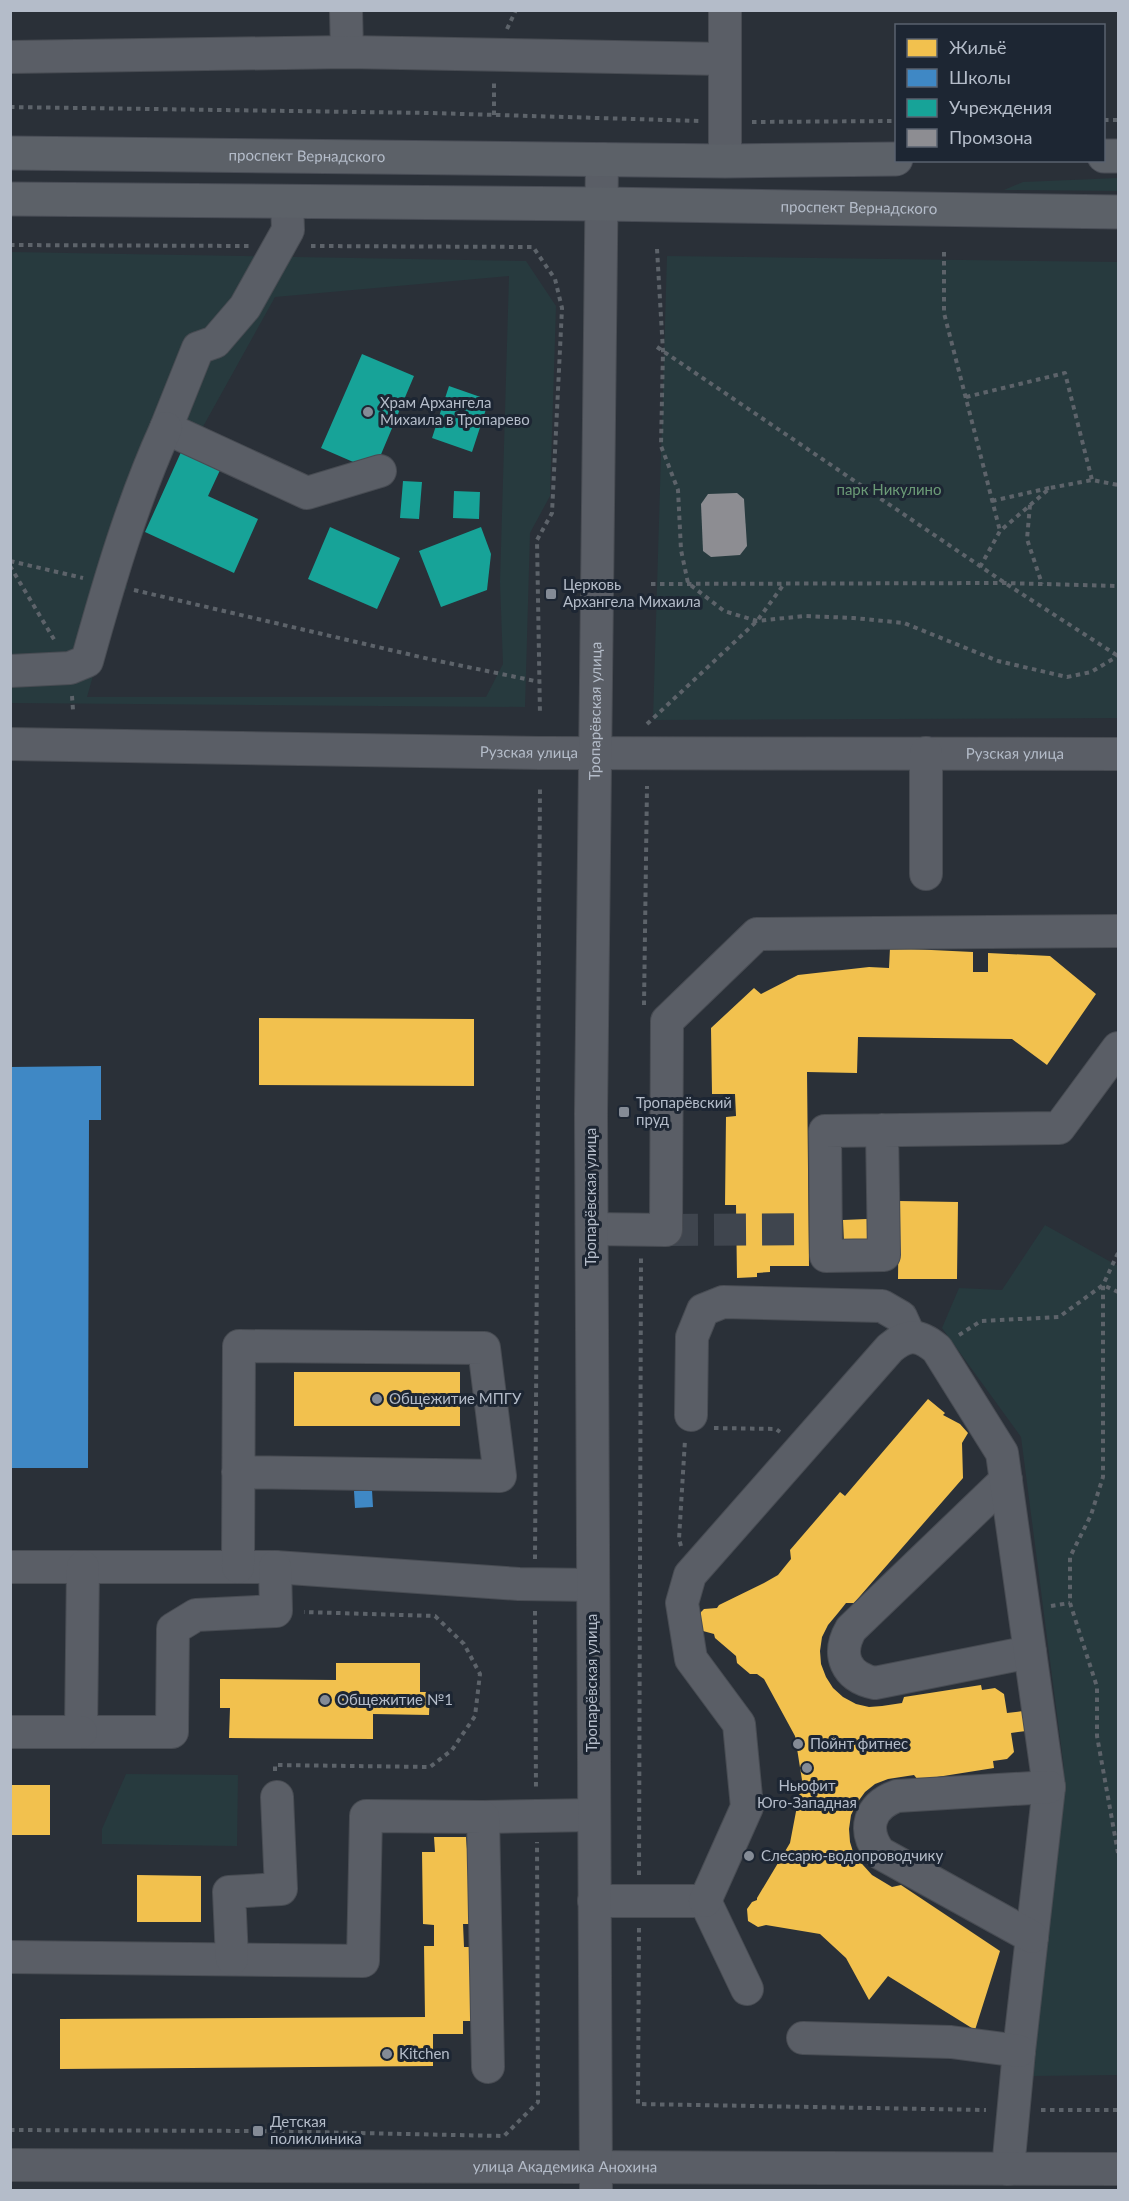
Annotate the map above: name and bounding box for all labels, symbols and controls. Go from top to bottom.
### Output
legend [895,24,1105,162]
text: Жильё [949,36,1007,58]
text: Школы [949,66,1011,88]
text: Учреждения [949,96,1052,118]
text: Промзона [949,126,1032,148]
street label: проспект Вернадского [229,145,385,165]
street label: проспект Вернадского [781,197,937,217]
place label: Храм Архангела Михаила в Тропарево [380,393,530,428]
marker: Храм Архангела Михаила в Тропарево [361,405,375,419]
park label: парк Никулино [836,480,942,498]
place label: Церковь Архангела Михаила [563,575,701,610]
marker: Церковь Архангела Михаила [544,587,558,601]
street label: Тропарёвская улица [585,642,604,780]
street label: Рузская улица [480,742,578,761]
street label: Рузская улица [966,744,1064,762]
place label: Тропарёвский пруд [636,1093,732,1128]
marker: Тропарёвский пруд [617,1105,631,1119]
street label: Тропарёвская улица [581,1128,599,1266]
place label: Общежитие МПГУ [389,1389,522,1407]
marker: Общежитие МПГУ [370,1392,384,1406]
street label: Тропарёвская улица [582,1614,600,1752]
place label: Общежитие №1 [337,1690,453,1708]
marker: Общежитие №1 [318,1693,332,1707]
place label: Пойнт фитнес [810,1734,908,1752]
marker: Пойнт фитнес [791,1737,805,1751]
marker: Ньюфит Юго-Западная [800,1761,814,1775]
place label: Ньюфит Юго-Западная [757,1776,857,1811]
place label: Слесарю-водопроводчику [761,1846,943,1864]
marker: Слесарю-водопроводчику [742,1849,756,1863]
place label: Kitchen [399,2044,450,2062]
marker: Kitchen [380,2047,394,2061]
place label: Детская поликлиника [270,2112,362,2147]
marker: Детская поликлиника [251,2124,265,2138]
street label: улица Академика Анохина [473,2157,657,2175]

